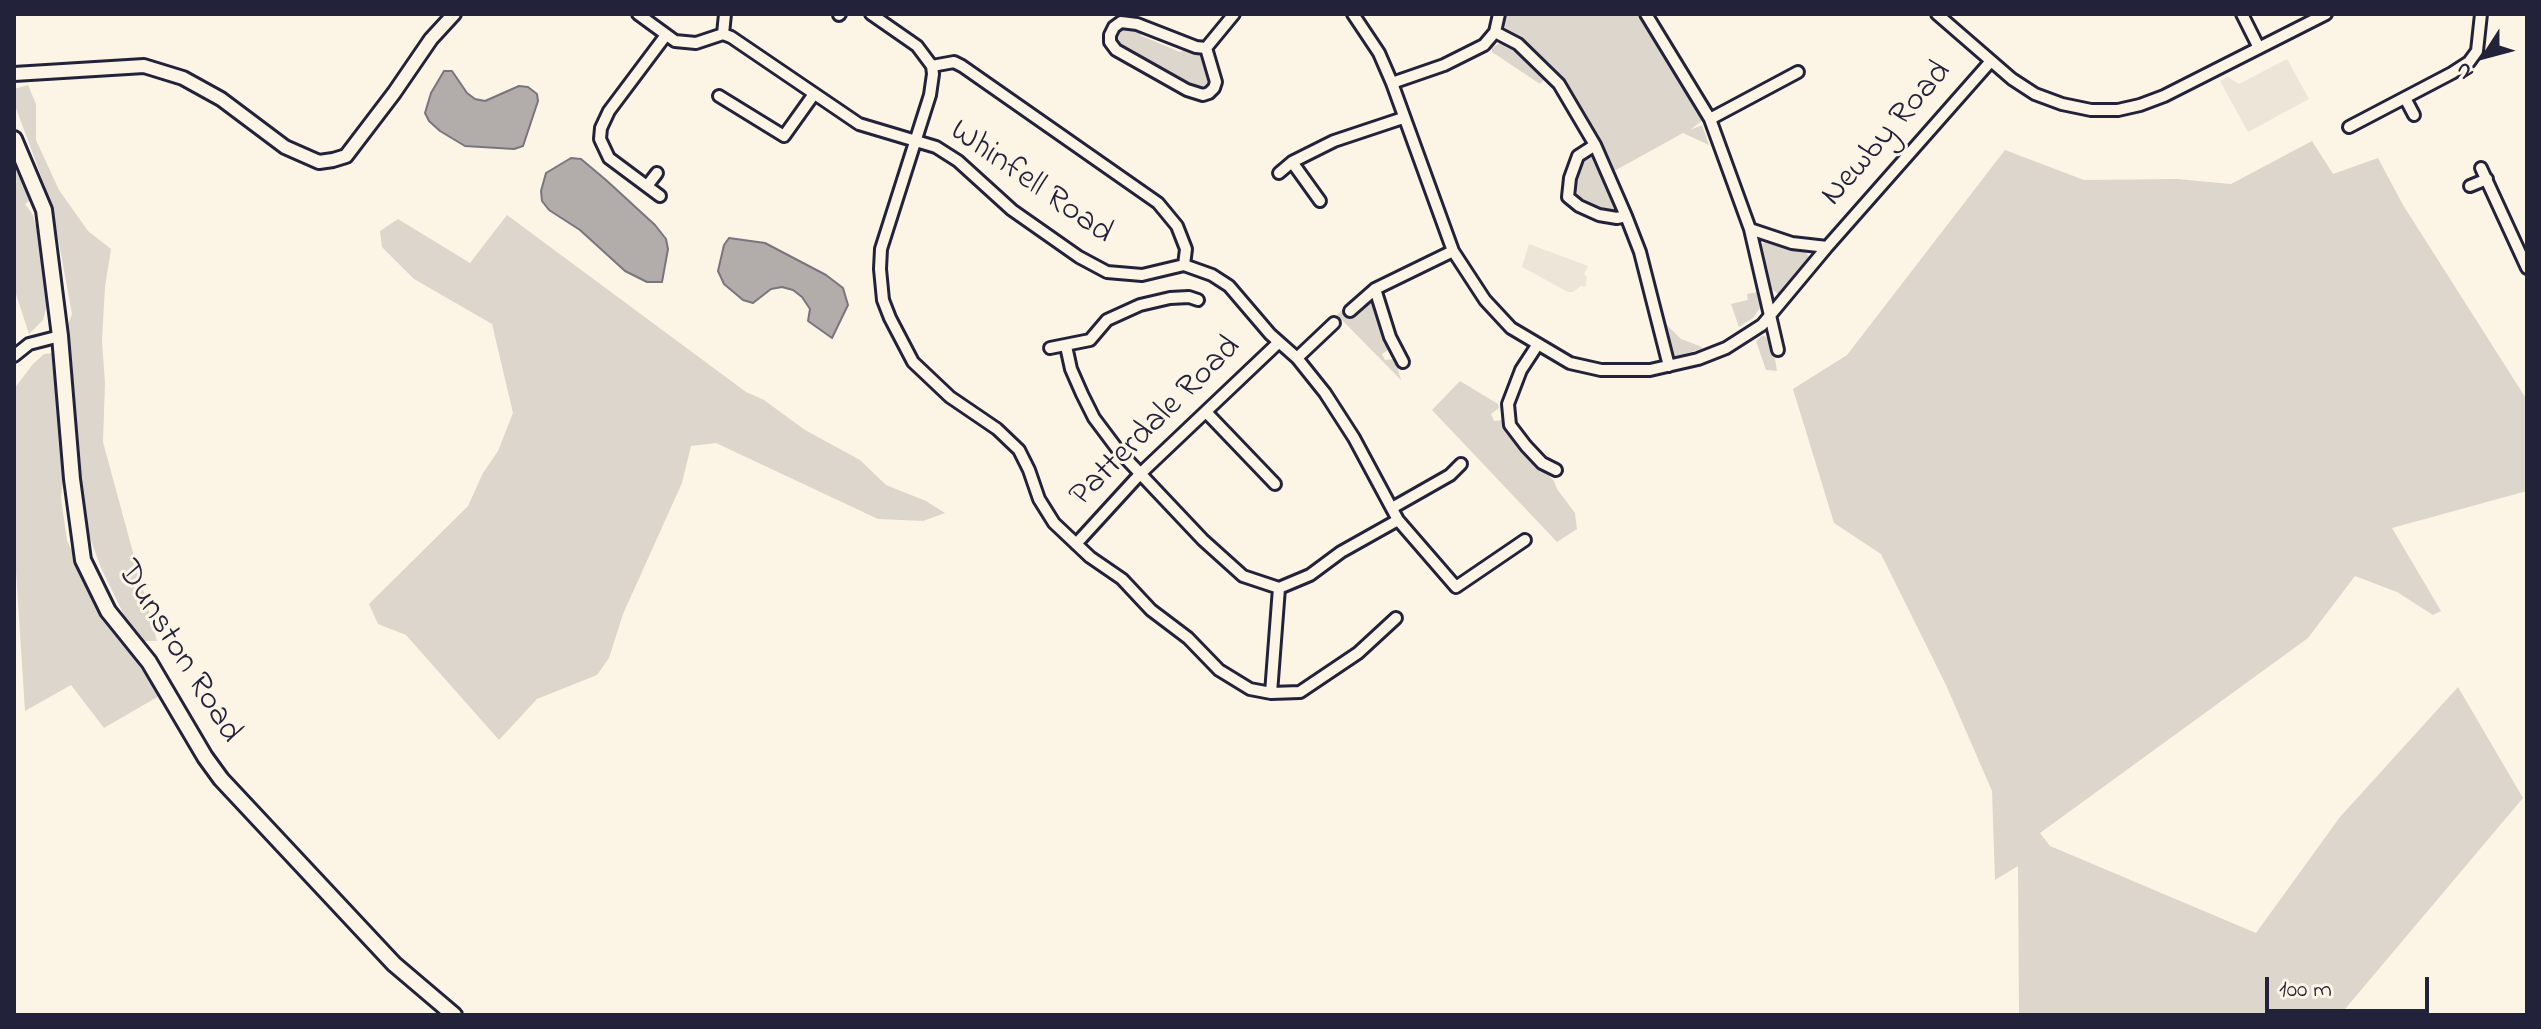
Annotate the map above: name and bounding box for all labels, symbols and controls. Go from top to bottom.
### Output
north arrow [2445,16,2525,96]
street label: Newby Road [1814,54,1962,216]
text: N [2448,55,2483,86]
street label: Whinfell Road [940,113,1120,255]
street label: Patterdale Road [1063,329,1251,517]
street label: Dunston Road [105,555,249,751]
scale bar [2269,961,2433,1011]
text: 100 m [2279,973,2332,1008]

